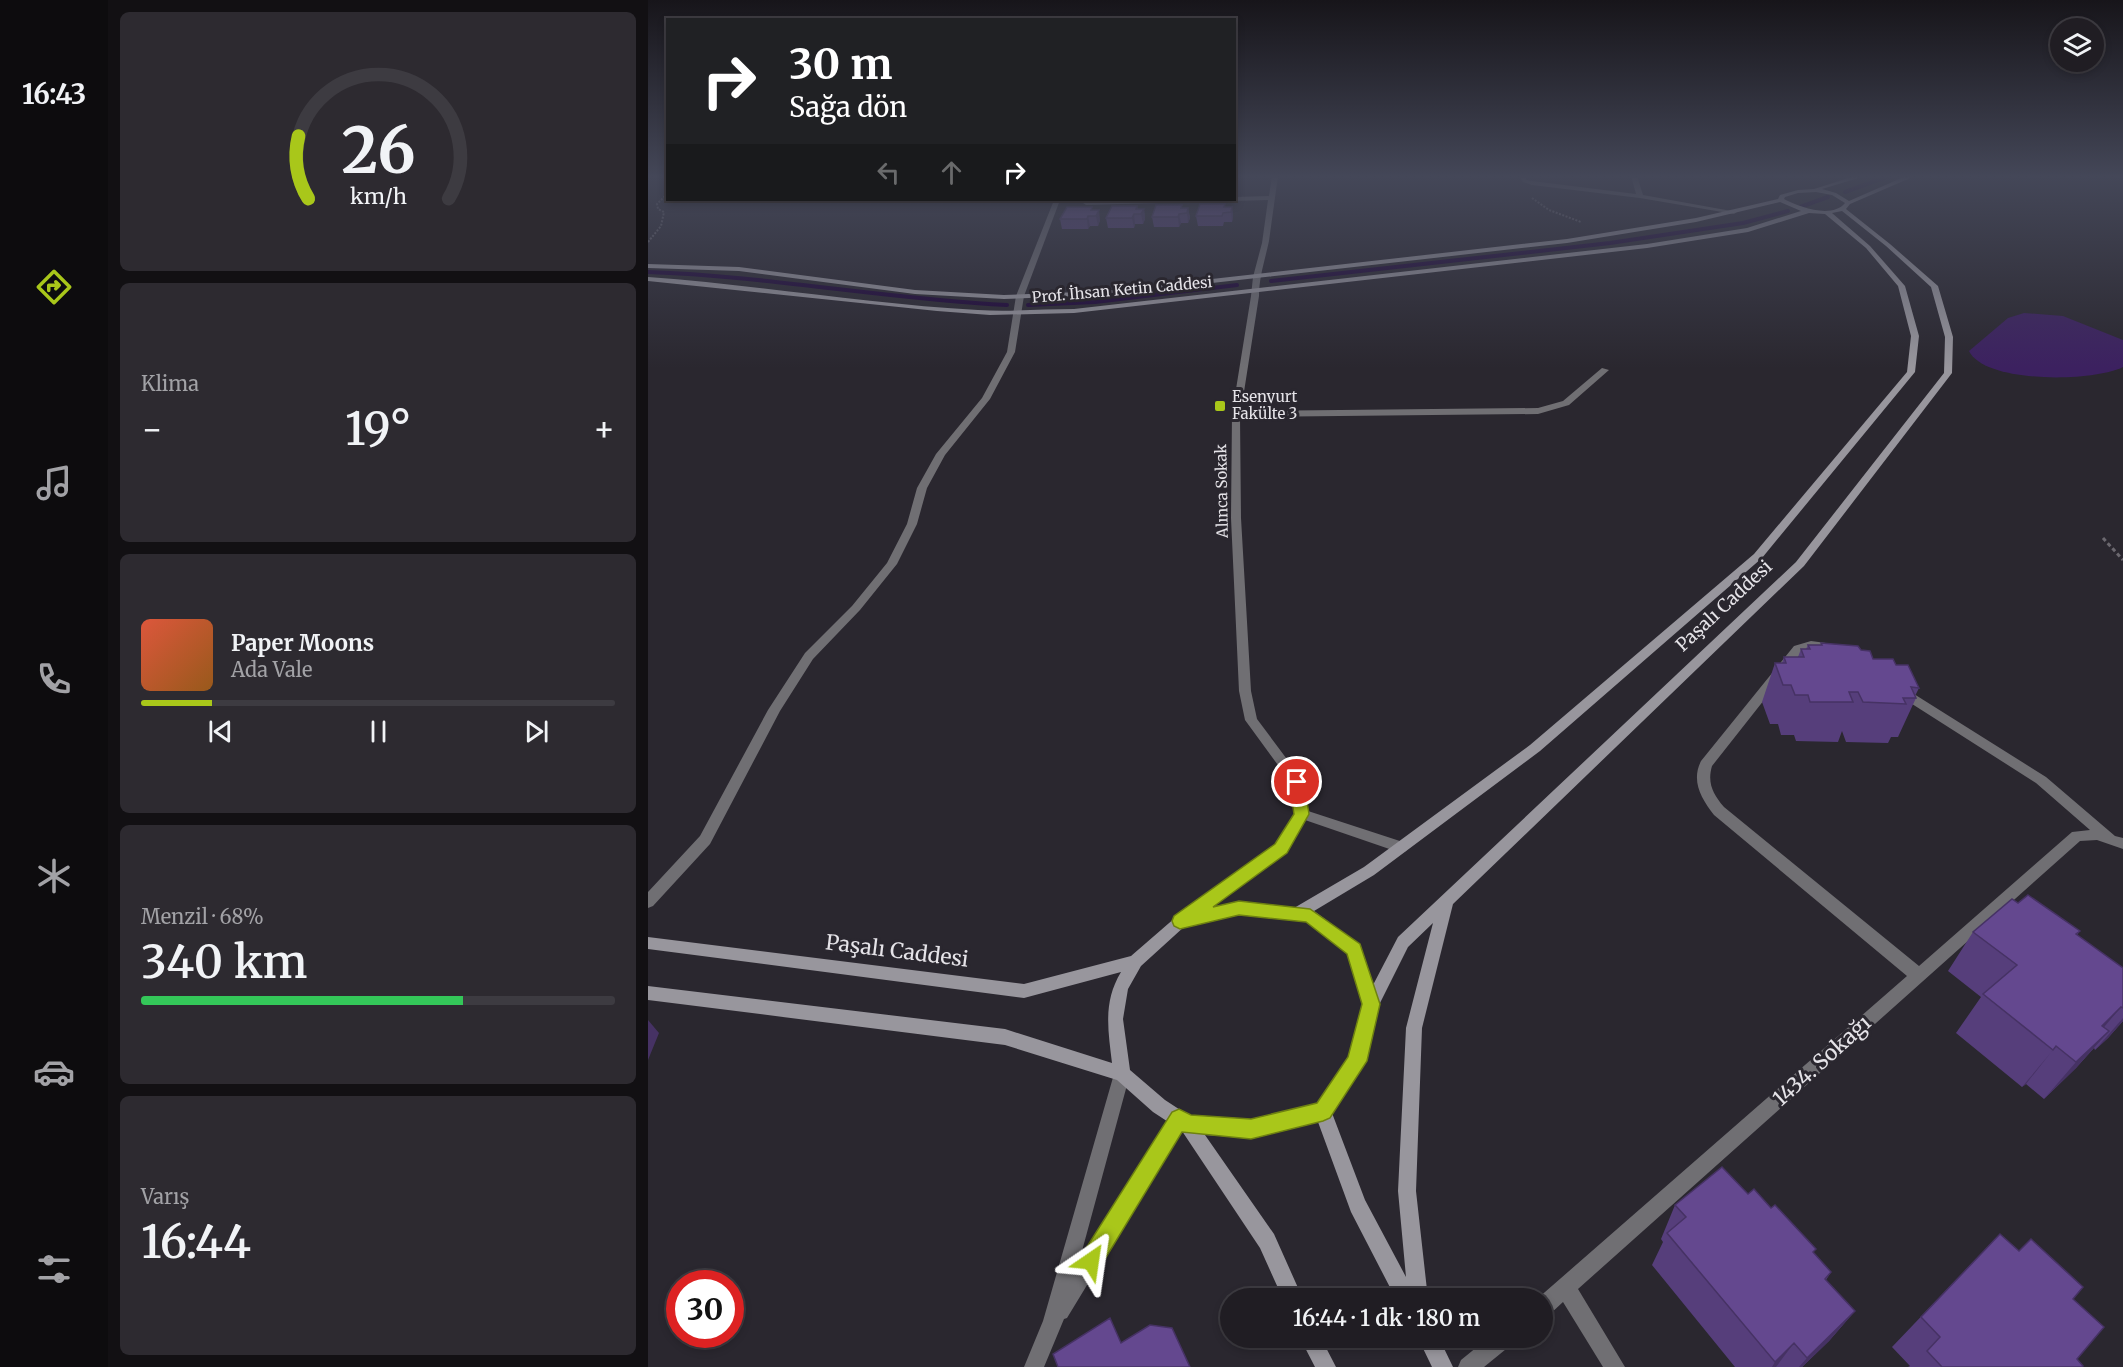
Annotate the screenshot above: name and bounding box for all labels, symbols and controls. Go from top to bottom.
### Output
map controls [2050,18,2104,72]
button: layers [2050,18,2104,72]
text: 30 m [789,38,893,90]
icon: right [690,42,768,120]
text: 16:43 [22,77,86,111]
text: Sağa dön [789,90,907,124]
text: 26 [341,112,415,190]
icon: left [872,156,905,189]
icon: ahead [935,156,968,189]
icon: right [998,156,1031,189]
text: km/h [350,183,406,210]
icon: directions [33,266,75,308]
street label: Prof. İhsan Ketin Caddesi [1031,272,1213,307]
text: Klima [141,371,199,396]
place label: Esenyurt Fakülte 3 [1232,387,1297,423]
marker: Esenyurt Fakülte 3 [1213,399,1227,413]
text: 19° [345,401,411,457]
text: − [141,409,163,450]
text: + [593,409,615,450]
street label: Alınca Sokak [1211,443,1232,539]
icon: music [33,462,75,504]
street label: Paşalı Caddesi [1671,555,1777,656]
text: Paper Moons [231,629,374,657]
text: Ada Vale [231,657,312,682]
icon: phone [33,658,75,700]
icon: previous [204,715,237,748]
icon: pause [362,715,395,748]
icon: next [520,715,553,748]
pin [1271,756,1322,807]
icon: arrive [1280,765,1313,798]
icon: climate [33,855,75,897]
text: Menzil · 68% [141,904,264,929]
street label: Paşalı Caddesi [824,928,970,973]
text: 340 km [141,934,307,990]
street label: 1434. Sokağı [1767,1009,1877,1112]
icon: car [33,1051,75,1093]
text: Varış [141,1184,189,1209]
text: 16:44 [141,1214,251,1270]
position arrow [1059,1229,1123,1293]
icon: filters [33,1248,75,1290]
speed limit sign: 30 [666,1270,744,1348]
text: 16:44 · 1 dk · 180 m [1293,1304,1480,1332]

